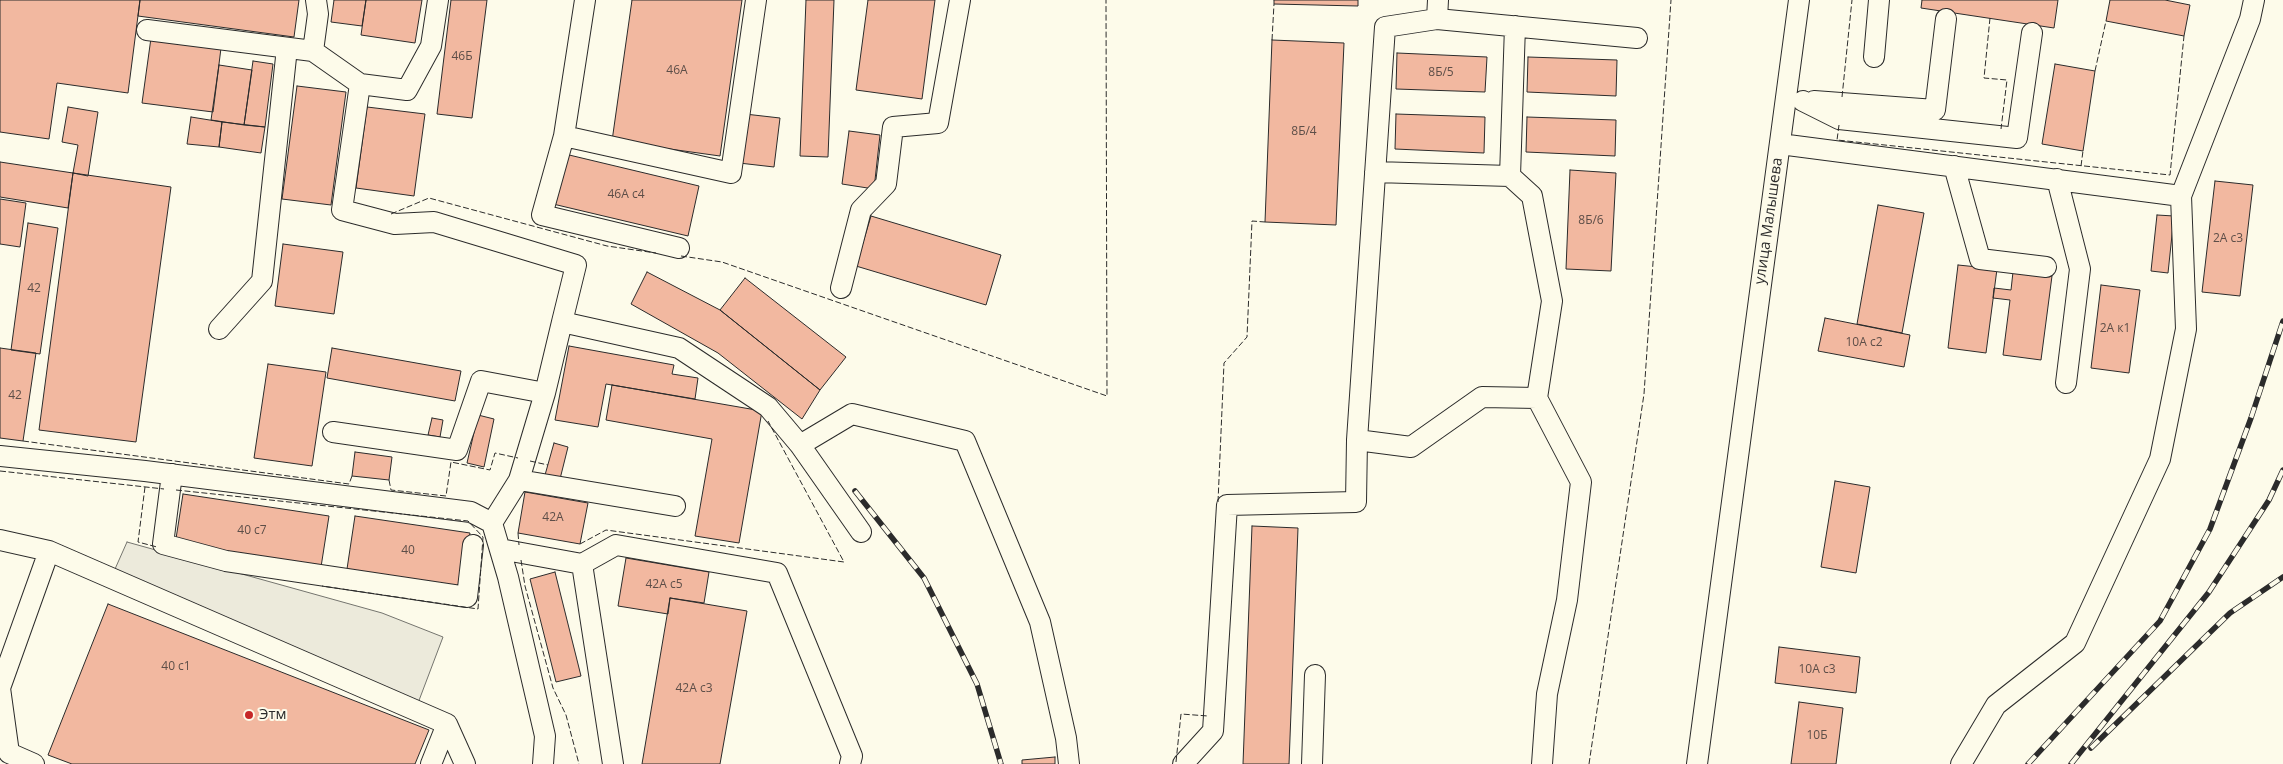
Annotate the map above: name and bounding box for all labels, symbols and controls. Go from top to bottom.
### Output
house number: 46Б [451,50,473,64]
house number: 46А [666,64,688,78]
house number: 8Б/5 [1428,66,1454,80]
house number: 8Б/4 [1291,125,1317,139]
street label: улица Малышева [1751,156,1787,286]
house number: 46А с4 [607,188,645,202]
house number: 8Б/6 [1578,214,1604,228]
house number: 2А с3 [2213,232,2243,246]
house number: 42 [27,282,41,296]
house number: 2А к1 [2100,322,2130,336]
house number: 10А с2 [1845,336,1883,350]
house number: 42 [8,389,22,403]
house number: 42А [542,511,564,525]
house number: 40 с7 [237,524,267,538]
house number: 40 [401,544,415,558]
house number: 42А с5 [645,578,683,592]
house number: 40 с1 [161,660,191,674]
house number: 10А с3 [1798,663,1836,677]
house number: 42А с3 [675,682,713,696]
place label: Этм [259,706,287,724]
marker: Этм [243,709,255,721]
house number: 10Б [1806,729,1828,743]

